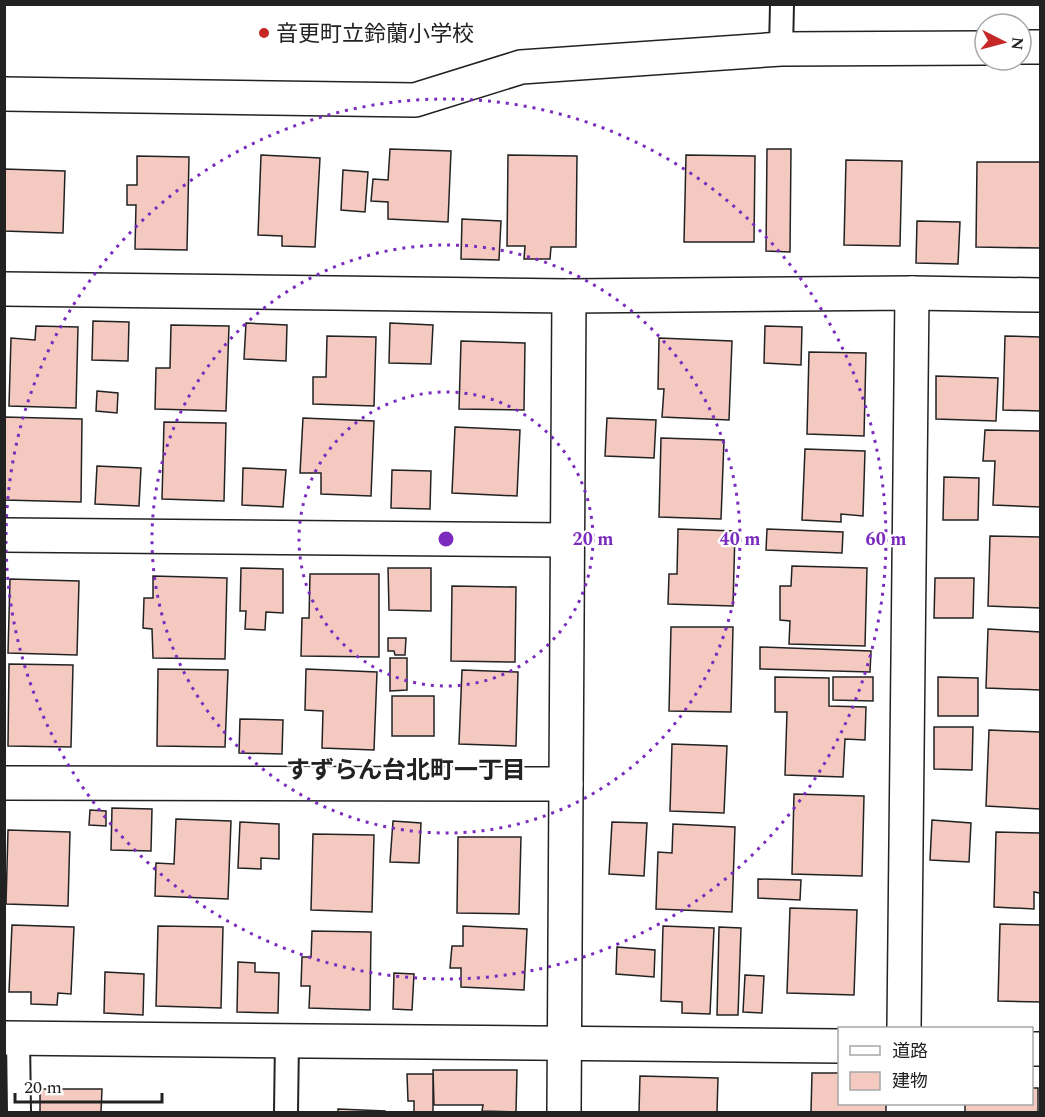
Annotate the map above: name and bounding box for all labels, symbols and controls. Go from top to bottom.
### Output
north arrow [973,12,1033,72]
place label: 音更町立鈴蘭小学校 [276,18,474,51]
marker: 音更町立鈴蘭小学校 [257,26,271,40]
text: N [1004,36,1030,51]
text: 20 m [573,526,613,553]
text: 40 m [720,526,760,553]
text: 60 m [866,526,906,553]
centre of rings [436,529,456,549]
district label: すずらん台北町一丁目 [286,753,526,789]
legend [838,1027,1033,1105]
text: 道路 [892,1038,928,1065]
scale bar [15,1066,162,1104]
text: 建物 [892,1068,928,1095]
text: 20 m [24,1074,62,1101]

